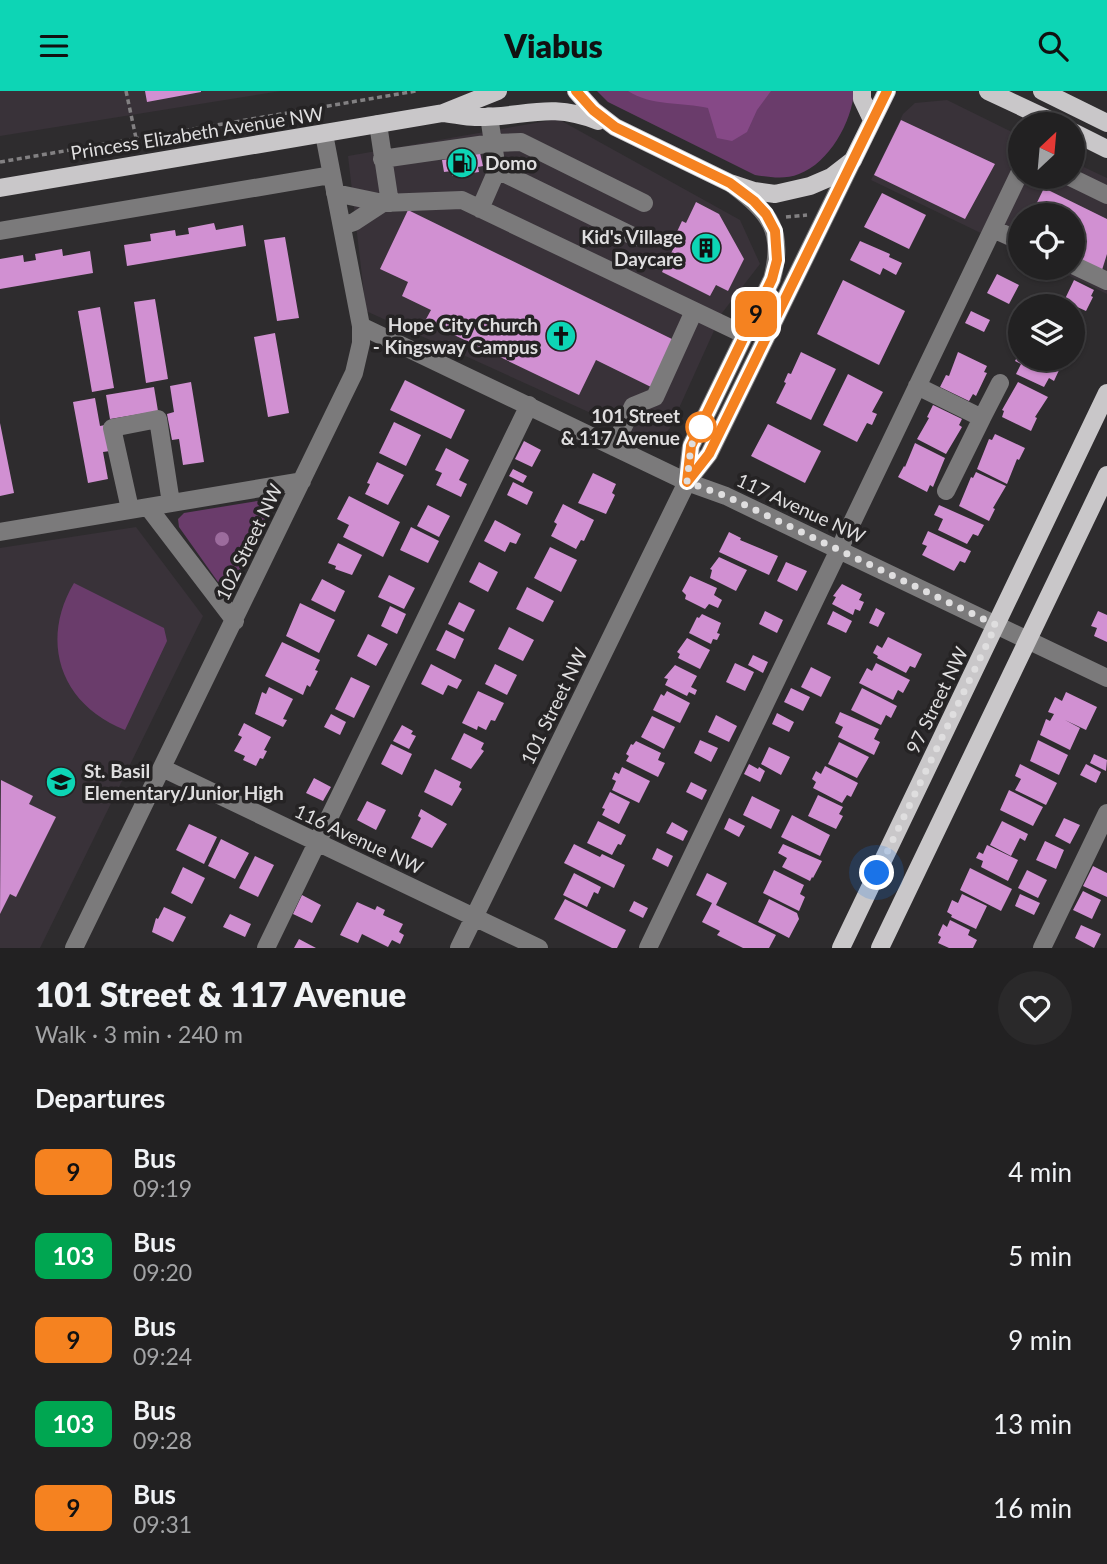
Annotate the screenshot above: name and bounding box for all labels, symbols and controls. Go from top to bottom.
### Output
text: Viabus [504,26,603,65]
icon: menu [35,27,73,65]
icon: search [1034,27,1072,65]
street label: Princess Elizabeth Avenue NW [69,101,325,164]
north arrow [1008,112,1085,189]
map controls [1008,112,1085,371]
fuel station icon: Domo [445,146,479,180]
place label: Domo [485,151,537,174]
button: locate [1008,203,1085,280]
place label: Kid's Village Daycare [581,225,683,270]
building icon: Kid's Village Daycare [689,231,723,265]
line badge: 9 [733,291,779,337]
button: layers [1008,294,1085,371]
text: 9 [749,299,763,328]
place label: Hope City Church - Kingsway Campus [373,313,538,358]
church icon: Hope City Church - Kingsway Campus [544,319,578,353]
place label: 101 Street & 117 Avenue [561,404,680,449]
marker: 101 Street & 117 Avenue [686,412,716,442]
street label: 117 Avenue NW [733,468,869,548]
street label: 102 Street NW [210,479,287,604]
street label: 97 Street NW [901,642,972,757]
street label: 101 Street NW [515,643,592,768]
place label: St. Basil Elementary/Junior High [84,759,284,804]
school or university icon: St. Basil Elementary/Junior High [44,765,78,799]
street label: 116 Avenue NW [291,799,427,879]
your location [859,855,894,890]
button: heart [998,971,1072,1045]
text: 101 Street & 117 Avenue [35,974,406,1014]
text: Walk · 3 min · 240 m [35,1020,243,1048]
text: Departures [35,1082,165,1114]
text: Bus [133,1142,176,1174]
text: 4 min [1008,1156,1072,1188]
text: 9 [67,1157,80,1186]
text: 09:19 [133,1174,192,1202]
text: Bus [133,1226,176,1258]
text: 5 min [1008,1240,1072,1272]
text: 103 [53,1241,94,1270]
text: 09:20 [133,1258,192,1286]
text: Bus [133,1310,176,1342]
text: 9 min [1008,1324,1072,1356]
text: 9 [67,1325,80,1354]
text: 09:24 [133,1342,192,1370]
text: Bus [133,1394,176,1426]
text: 13 min [993,1408,1072,1440]
text: 103 [53,1409,94,1438]
text: 09:28 [133,1426,192,1454]
text: Bus [133,1478,176,1510]
text: 16 min [993,1492,1072,1524]
text: 9 [67,1493,80,1522]
text: 09:31 [133,1510,192,1538]

